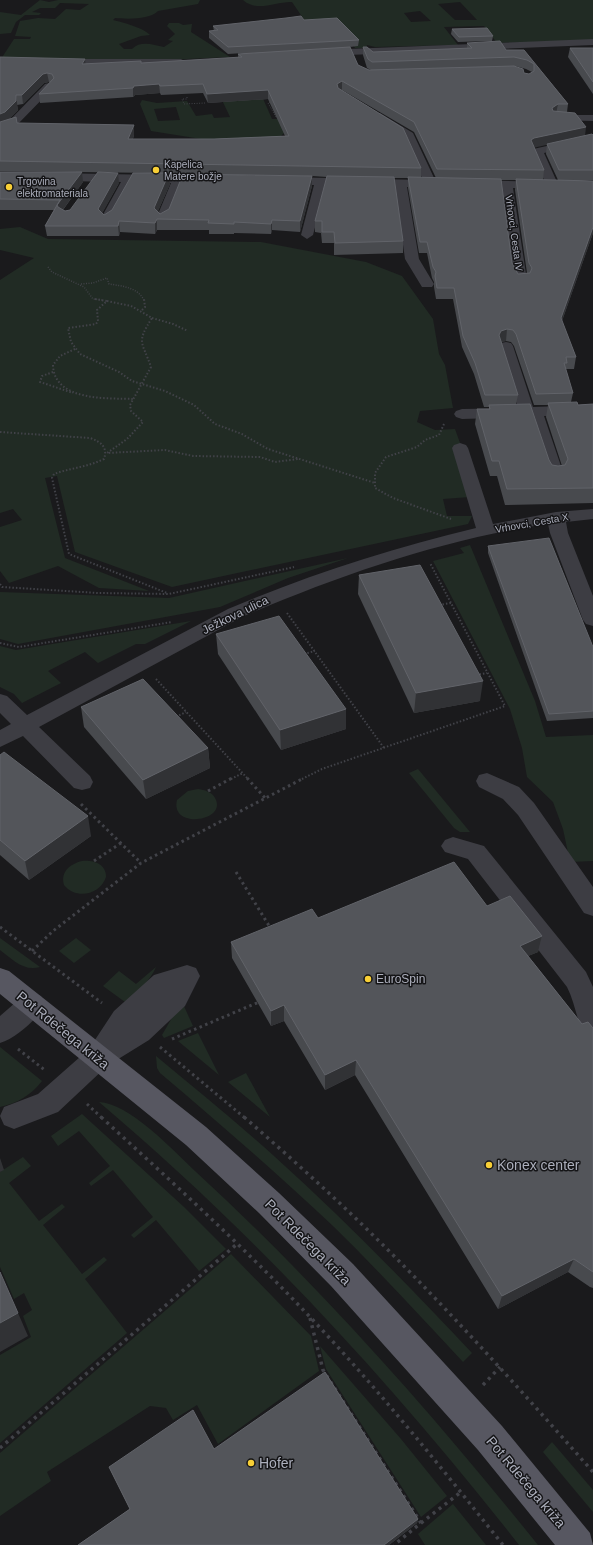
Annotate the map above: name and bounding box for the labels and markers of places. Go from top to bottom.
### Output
place label: Kapelica Matere božje [164,159,222,182]
marker: Kapelica Matere božje [151,165,161,175]
place label: Trgovina elektromateriala [17,176,89,199]
marker: Trgovina elektromateriala [4,182,14,192]
place label: EuroSpin [376,972,425,986]
marker: EuroSpin [363,974,373,984]
place label: Konex center [497,1157,580,1173]
marker: Konex center [484,1160,494,1170]
place label: Hofer [259,1455,294,1471]
marker: Hofer [246,1458,256,1468]

